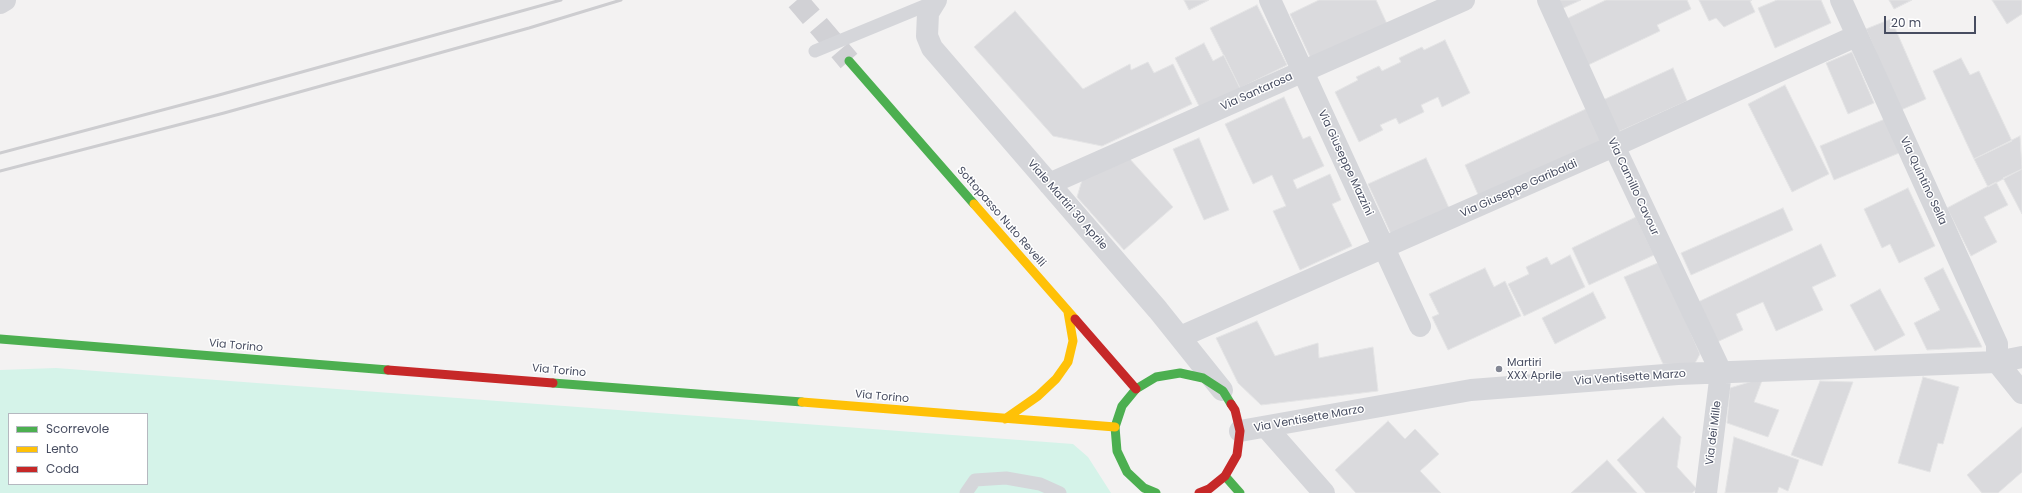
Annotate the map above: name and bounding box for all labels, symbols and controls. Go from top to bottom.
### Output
scale bar [1886,8,1978,34]
text: 20 m [1891,14,1921,31]
street label: Via Santarosa [1219,70,1295,114]
street label: Via Giuseppe Mazzini [1315,108,1375,218]
street label: Via Quintino Sella [1897,135,1949,227]
street label: Via Camillo Cavour [1605,136,1661,238]
street label: Viale Martiri 30 Aprile [1024,157,1110,253]
street label: Via Giuseppe Garibaldi [1459,157,1579,221]
street label: Sottopasso Nuto Revelli [954,164,1048,270]
street label: Via Torino [208,337,264,355]
place label: Martiri XXX Aprile [1507,356,1562,382]
street label: Via Torino [531,362,587,380]
marker: Martiri XXX Aprile [1494,364,1504,374]
street label: Via Ventisette Marzo [1574,368,1686,388]
street label: Via Torino [854,388,910,406]
street label: Via dei Mille [1703,400,1725,466]
street label: Via Ventisette Marzo [1253,403,1365,435]
legend [8,413,148,485]
text: Scorrevole [46,420,109,437]
text: Lento [46,440,78,457]
text: Coda [46,460,79,477]

